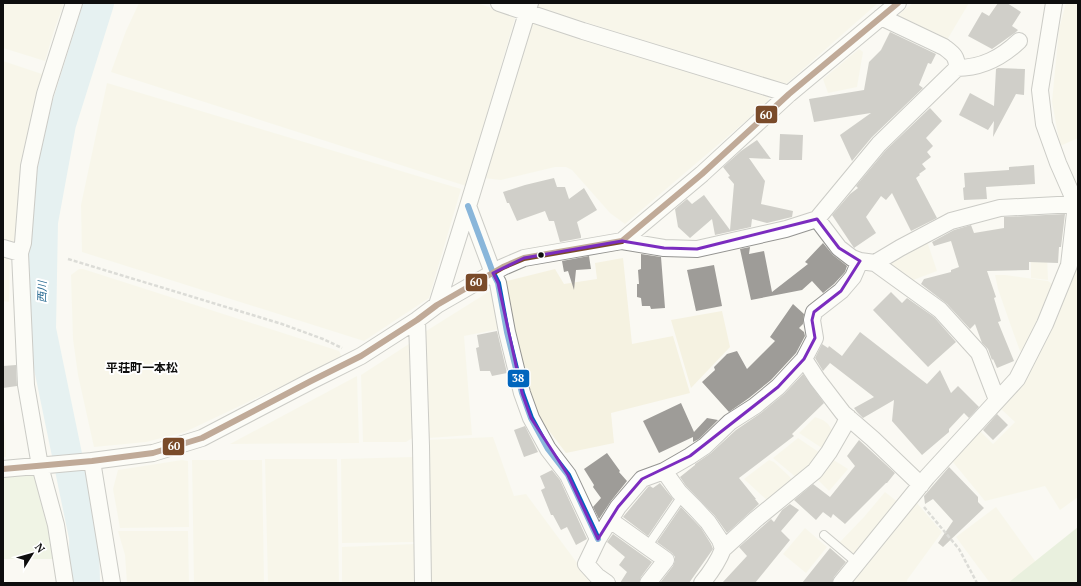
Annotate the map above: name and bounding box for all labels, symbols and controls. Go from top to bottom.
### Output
line badge: 60 [755,105,778,124]
text: 60 [760,108,772,122]
unlabelled marker [536,250,546,260]
line badge: 60 [465,273,488,292]
text: 60 [470,275,482,289]
water label: 西川 [35,280,49,303]
district label: 平荘町一本松 [106,360,178,375]
line badge: 38 [507,369,530,388]
text: 38 [512,371,524,385]
line badge: 60 [162,437,185,456]
text: 60 [168,439,180,453]
north arrow [12,534,52,574]
text: N [32,540,48,556]

